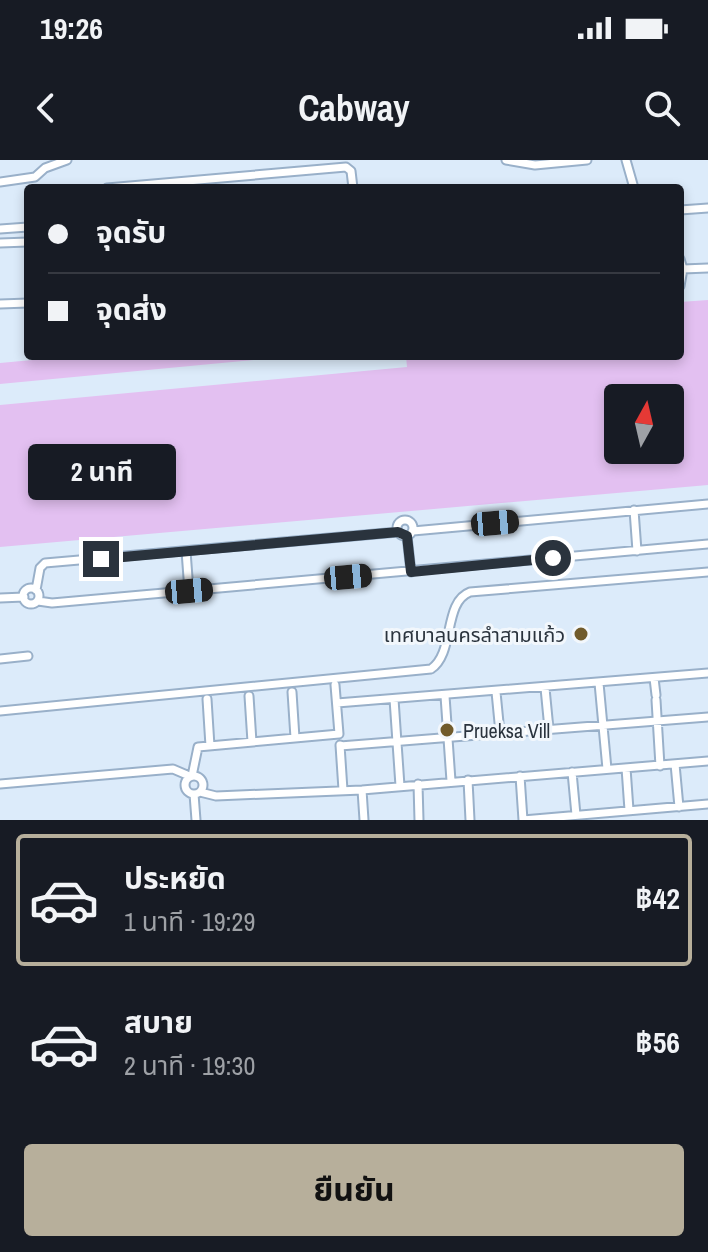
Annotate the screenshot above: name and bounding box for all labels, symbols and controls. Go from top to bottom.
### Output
text: 19:26 [40,8,103,48]
text: Cabway [298,84,410,132]
icon: back [24,86,68,130]
icon: search [640,86,684,130]
text: จุดรับ [96,212,166,252]
text: จุดส่ง [96,289,167,329]
north arrow [604,384,684,464]
map controls [604,384,684,464]
callout: 2 นาที [27,443,175,499]
text: 2 นาที [71,454,133,489]
car [470,509,520,537]
route start [535,540,571,576]
route end [83,541,119,577]
car [323,563,373,591]
car [164,577,214,605]
place label: เทศบาลนครลำสามแก้ว [384,621,565,648]
marker: เทศบาลนครลำสามแก้ว [572,625,590,643]
place label: Prueksa Vill [463,717,550,744]
marker: Prueksa Vill [438,721,456,739]
text: ประหยัด [124,858,226,898]
icon: car [28,864,100,936]
text: ฿42 [635,878,680,918]
text: 1 นาที · 19:29 [124,904,255,939]
text: สบาย [124,1002,193,1042]
icon: car [28,1008,100,1080]
text: ฿56 [635,1022,680,1062]
text: 2 นาที · 19:30 [124,1048,255,1083]
button: ยืนยัน [24,1144,684,1236]

